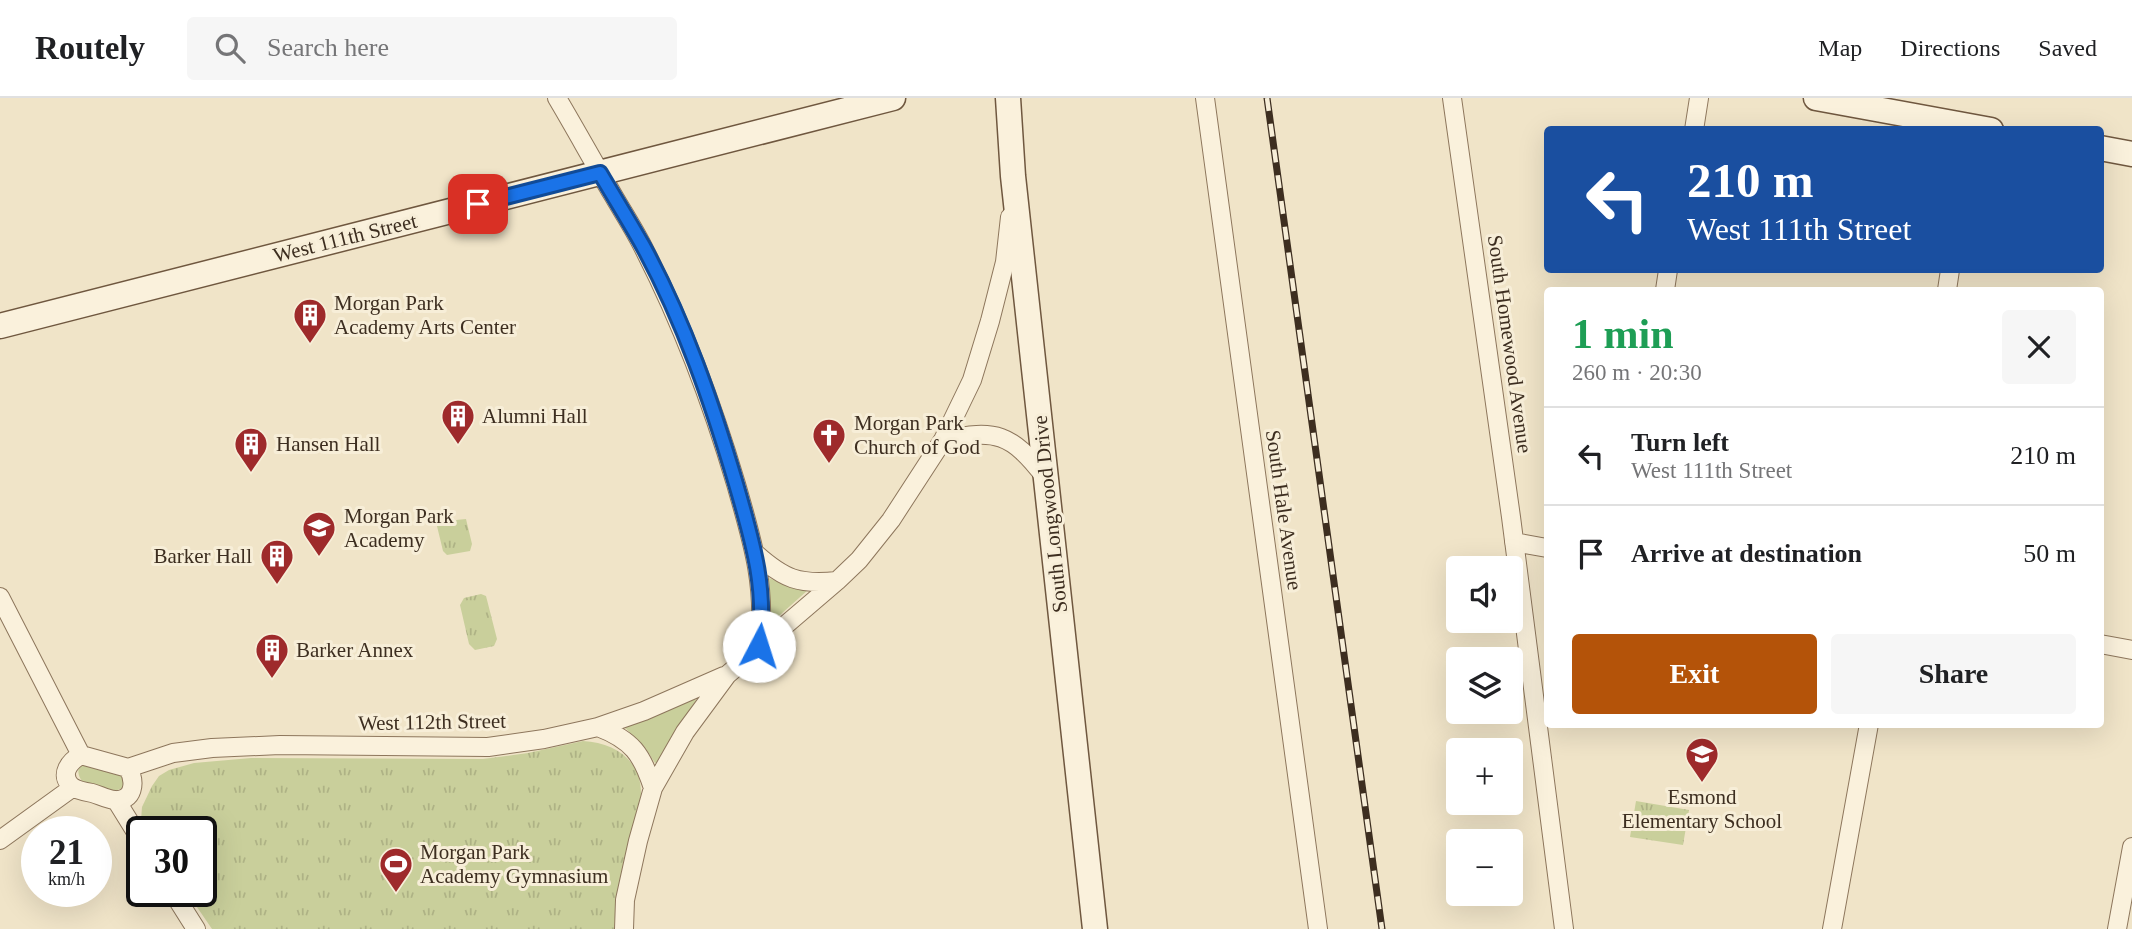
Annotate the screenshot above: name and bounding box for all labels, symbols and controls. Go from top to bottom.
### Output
search box [187,17,677,80]
icon: search [211,29,249,67]
text: Routely [35,30,145,66]
text: Search here [267,33,389,62]
text: Map [1818,35,1862,61]
text: Directions [1900,35,2000,61]
text: Saved [2038,35,2097,61]
text: 210 m [1687,153,1814,208]
icon: left [1572,154,1663,245]
pin [448,174,508,234]
icon: arrive [459,185,497,223]
street label: West 111th Street [271,209,419,267]
text: West 111th Street [1687,211,1911,247]
street label: South Homewood Avenue [1483,233,1537,455]
place label: Morgan Park Academy Arts Center [334,291,516,339]
building icon: Morgan Park Academy Arts Center [291,296,329,345]
button: close [2002,310,2076,384]
text: 1 min [1572,311,1674,357]
text: 260 m · 20:30 [1572,360,1702,385]
building icon: Alumni Hall [439,397,477,446]
place label: Alumni Hall [482,404,588,428]
place label: Morgan Park Church of God [854,411,980,459]
street label: South Longwood Drive [1028,414,1072,614]
church icon: Morgan Park Church of God [810,416,848,465]
building icon: Hansen Hall [232,425,270,474]
street label: South Hale Avenue [1261,428,1307,592]
text: Turn left [1631,428,1729,457]
place label: Hansen Hall [276,432,381,456]
icon: left [1572,437,1610,475]
text: 210 m [2010,441,2076,470]
text: West 111th Street [1631,458,1792,483]
place label: Morgan Park Academy [344,504,454,552]
school or university icon: Morgan Park Academy [300,509,338,558]
icon: arrive [1572,535,1610,573]
building icon: Barker Hall [258,537,296,586]
text: Arrive at destination [1631,539,1862,568]
text: 50 m [2023,539,2076,568]
place label: Barker Hall [153,544,252,568]
map controls [1446,556,1523,906]
button: sound [1446,556,1523,633]
position arrow [722,609,796,683]
building icon: Barker Annex [253,631,291,680]
button: Exit [1572,634,1817,714]
button: Share [1831,634,2076,714]
place label: Barker Annex [296,638,414,662]
button: layers [1446,647,1523,724]
street label: West 112th Street [358,709,506,735]
school or university icon: Esmond Elementary School [1683,735,1721,784]
button: + [1446,738,1523,815]
place label: Esmond Elementary School [1622,785,1782,833]
speed limit sign: 30 [126,816,217,907]
button: − [1446,829,1523,906]
text: 21 [49,833,84,872]
place label: Morgan Park Academy Gymnasium [420,840,608,888]
sports icon: Morgan Park Academy Gymnasium [377,845,415,894]
text: km/h [48,869,85,889]

